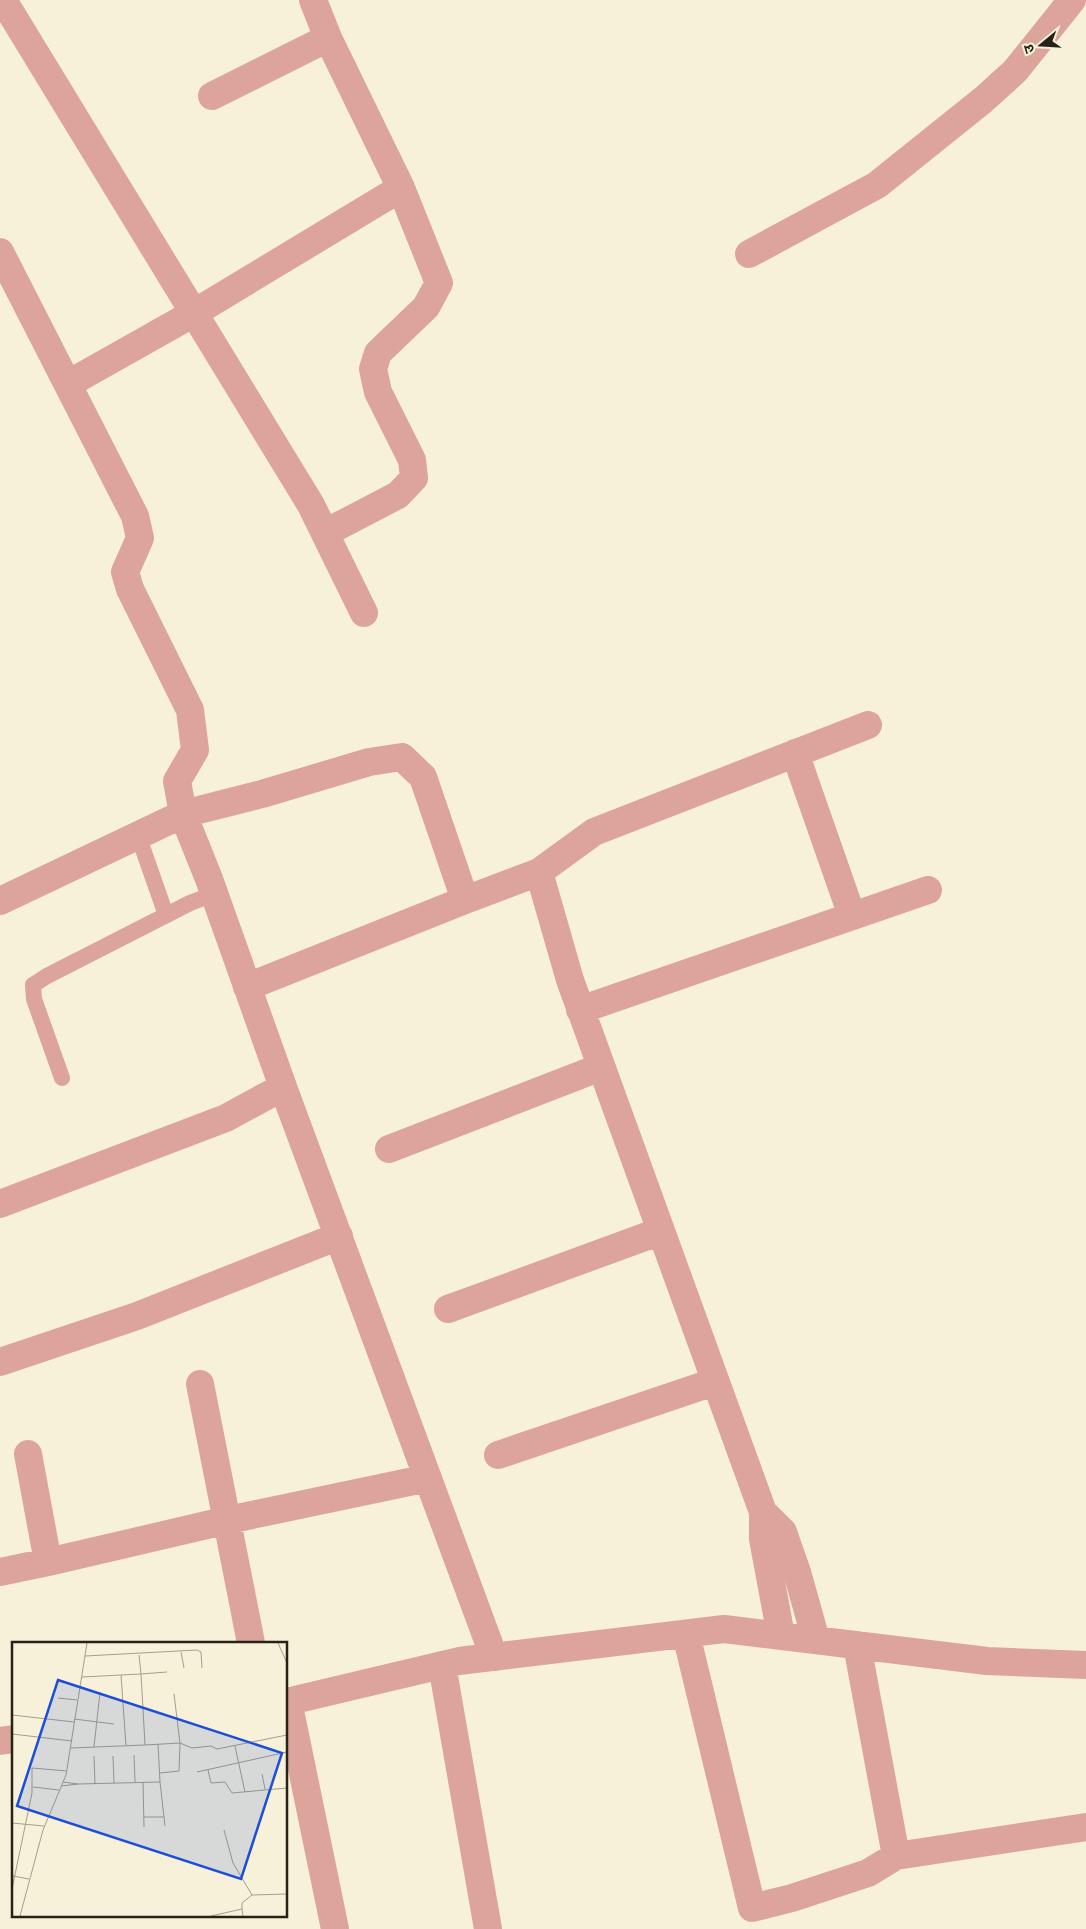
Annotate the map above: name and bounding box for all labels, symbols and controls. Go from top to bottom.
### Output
north arrow [1016,20,1066,70]
text: उ [1020,41,1039,55]
inset map [12,1642,288,1916]

